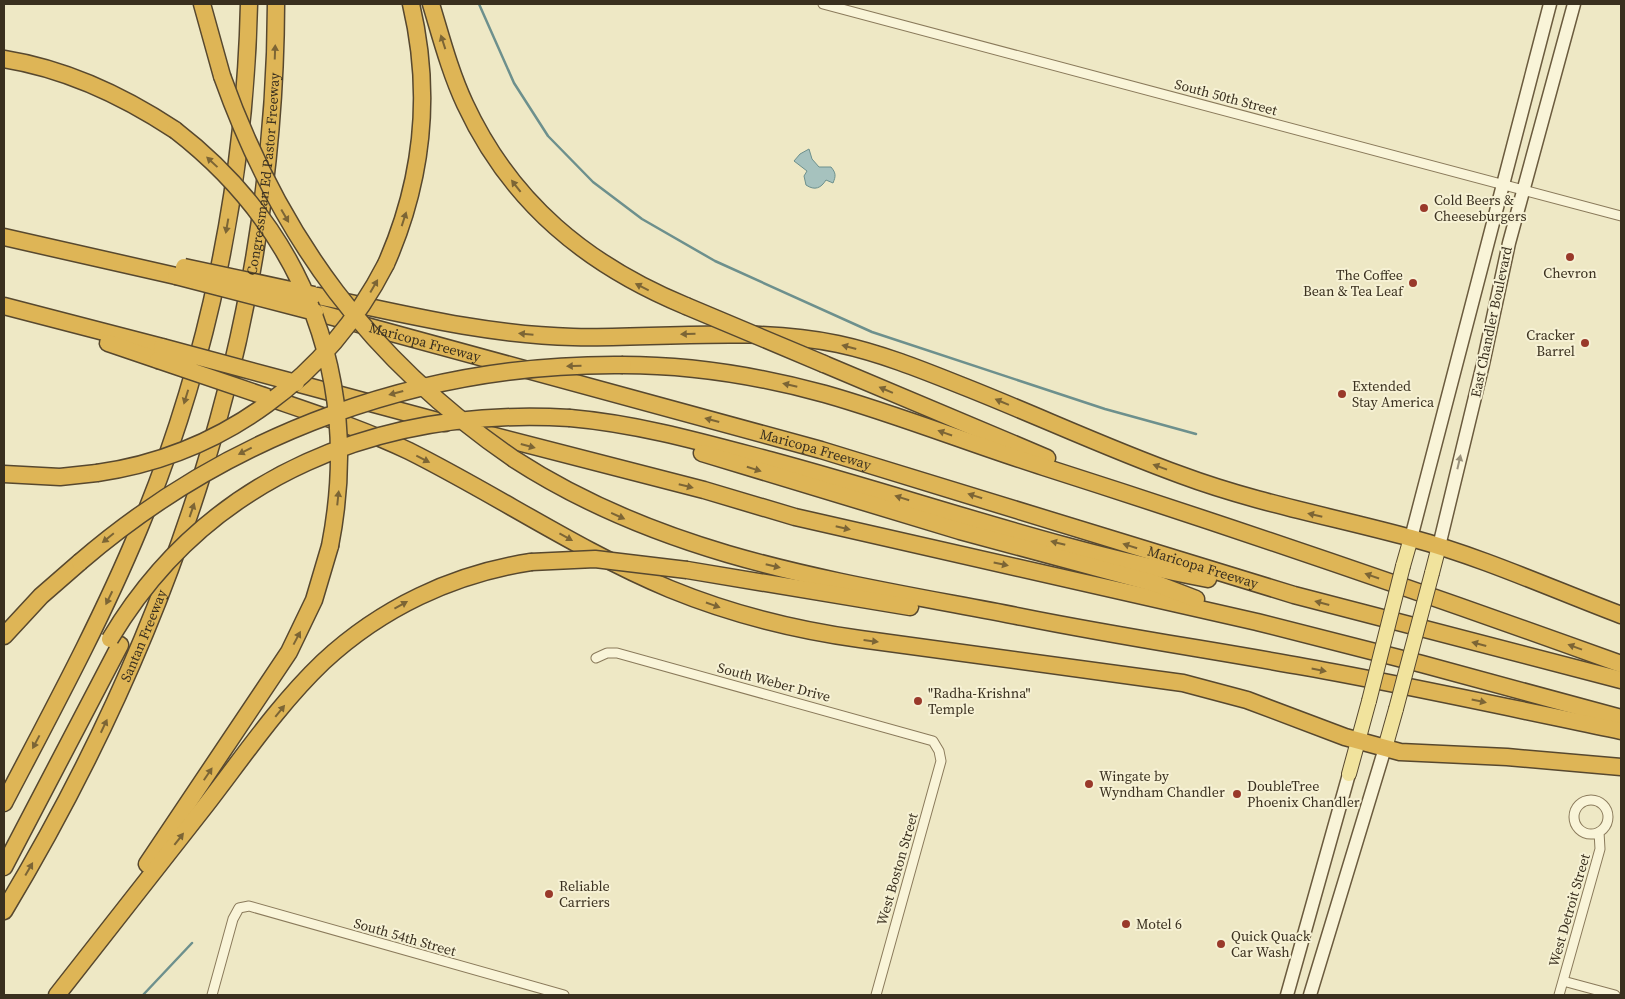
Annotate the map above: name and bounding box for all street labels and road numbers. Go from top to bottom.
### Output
street label: Congressman Ed Pastor Freeway [241,71,284,277]
street label: South 50th Street [1172,74,1280,120]
street label: East Chandler Boulevard [1465,245,1517,399]
street label: Maricopa Freeway [367,317,484,367]
street label: Maricopa Freeway [758,424,874,475]
street label: Maricopa Freeway [1145,541,1262,594]
street label: Santan Freeway [115,586,172,685]
street label: South Weber Drive [715,657,833,707]
street label: West Boston Street [871,810,923,928]
street label: West Detroit Street [1543,851,1595,969]
street label: South 54th Street [352,913,459,961]

